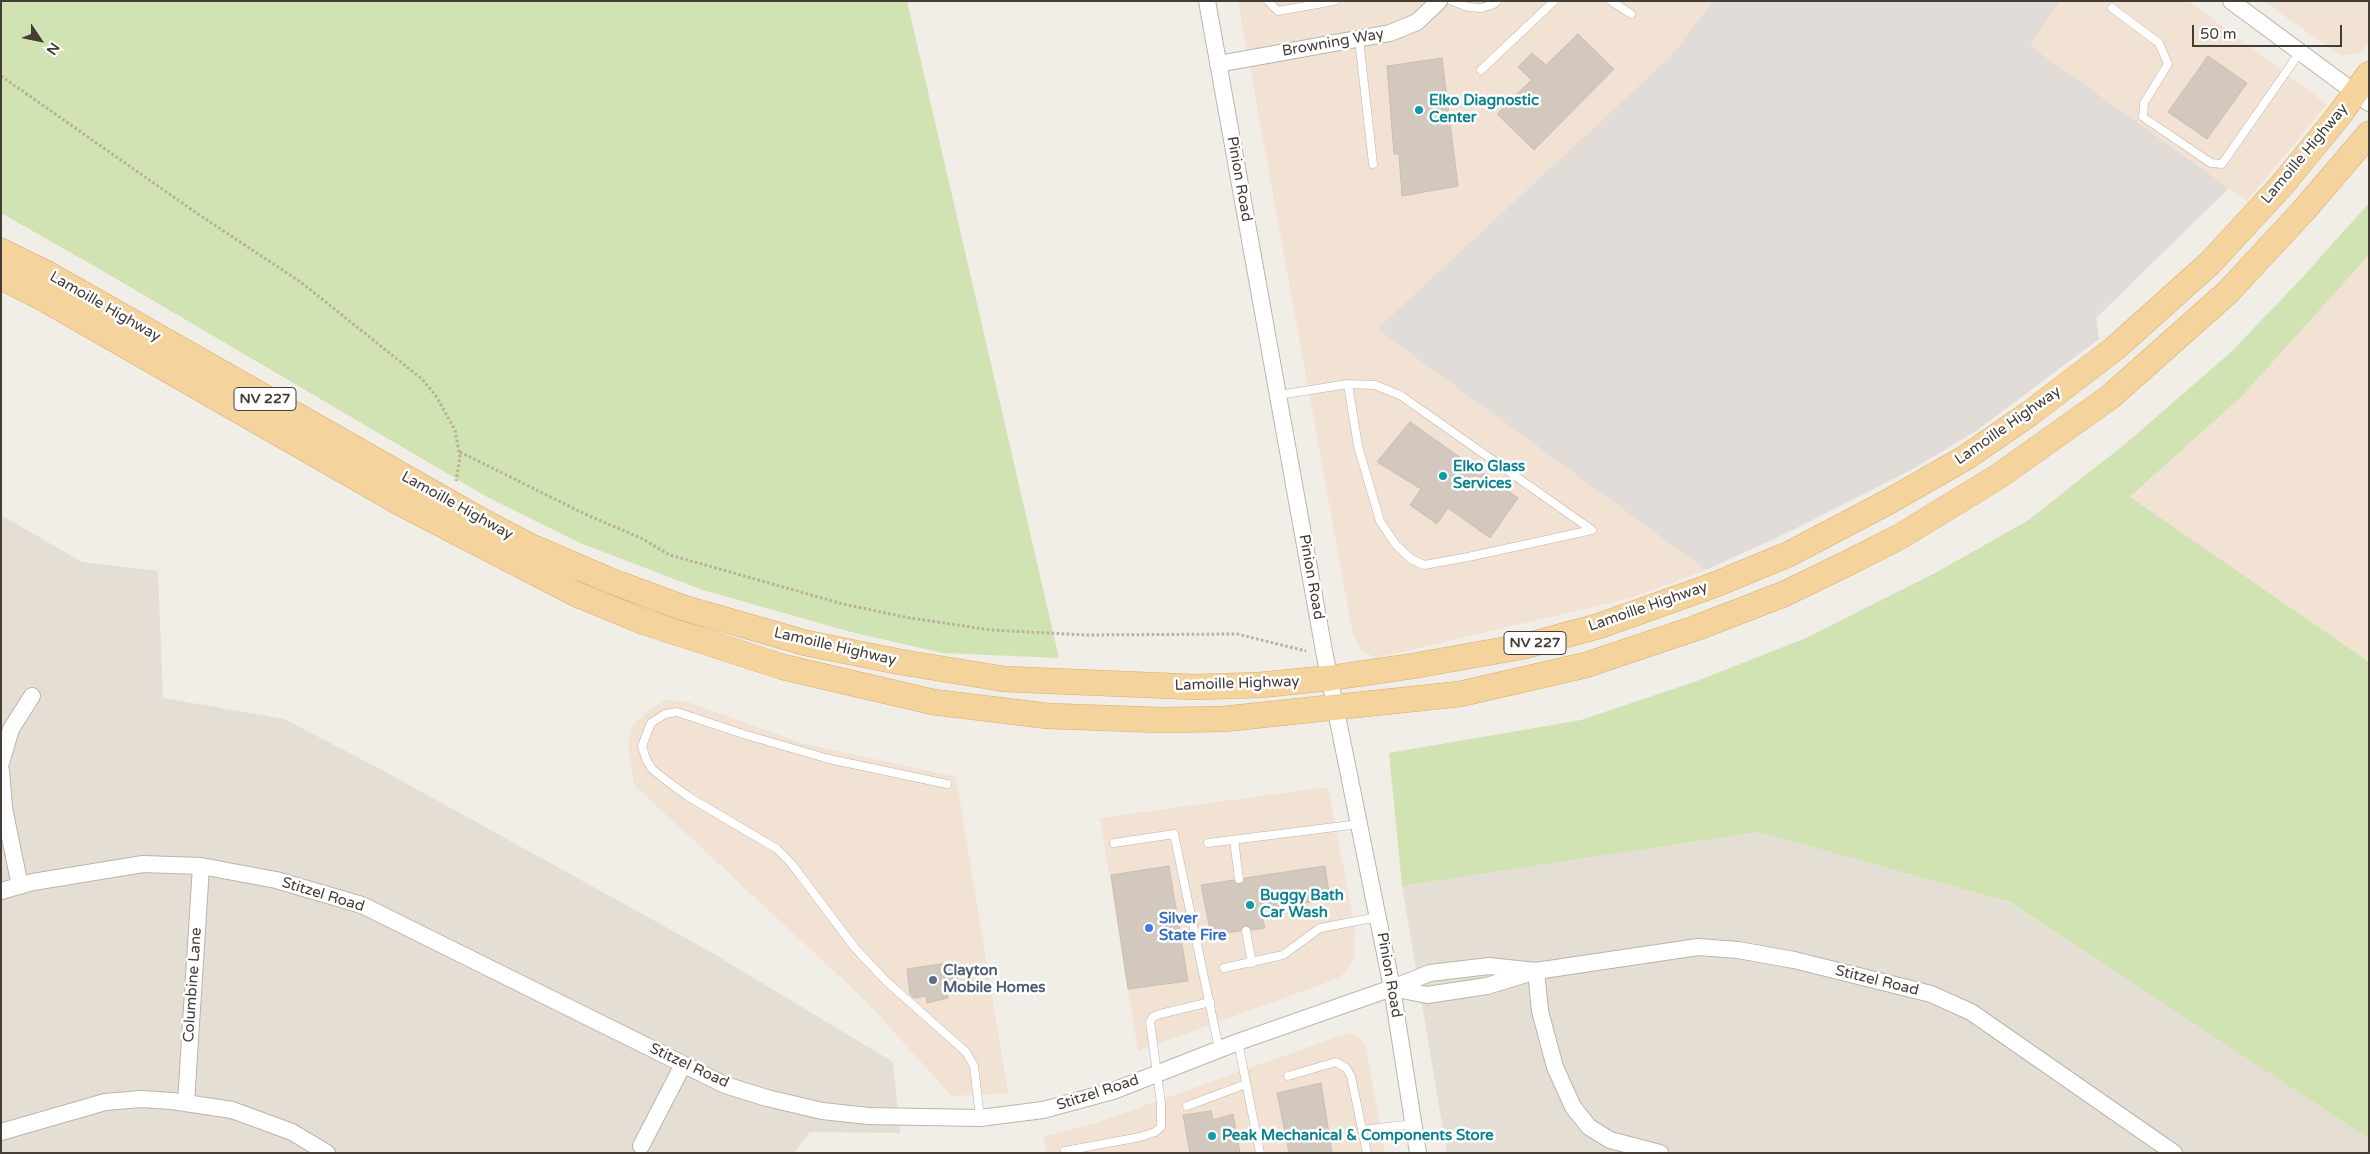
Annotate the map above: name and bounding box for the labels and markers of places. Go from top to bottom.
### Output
place label: Elko Diagnostic Center [1429,92,1539,127]
marker: Elko Diagnostic Center [1413,104,1425,116]
place label: Elko Glass Services [1453,458,1525,493]
marker: Elko Glass Services [1437,470,1449,482]
place label: Buggy Bath Car Wash [1260,887,1344,922]
marker: Buggy Bath Car Wash [1244,899,1256,911]
place label: Silver State Fire [1159,910,1227,945]
marker: Silver State Fire [1143,922,1155,934]
place label: Clayton Mobile Homes [943,962,1045,997]
marker: Clayton Mobile Homes [927,974,939,986]
place label: Peak Mechanical & Components Store [1222,1127,1494,1145]
marker: Peak Mechanical & Components Store [1206,1130,1218,1142]

